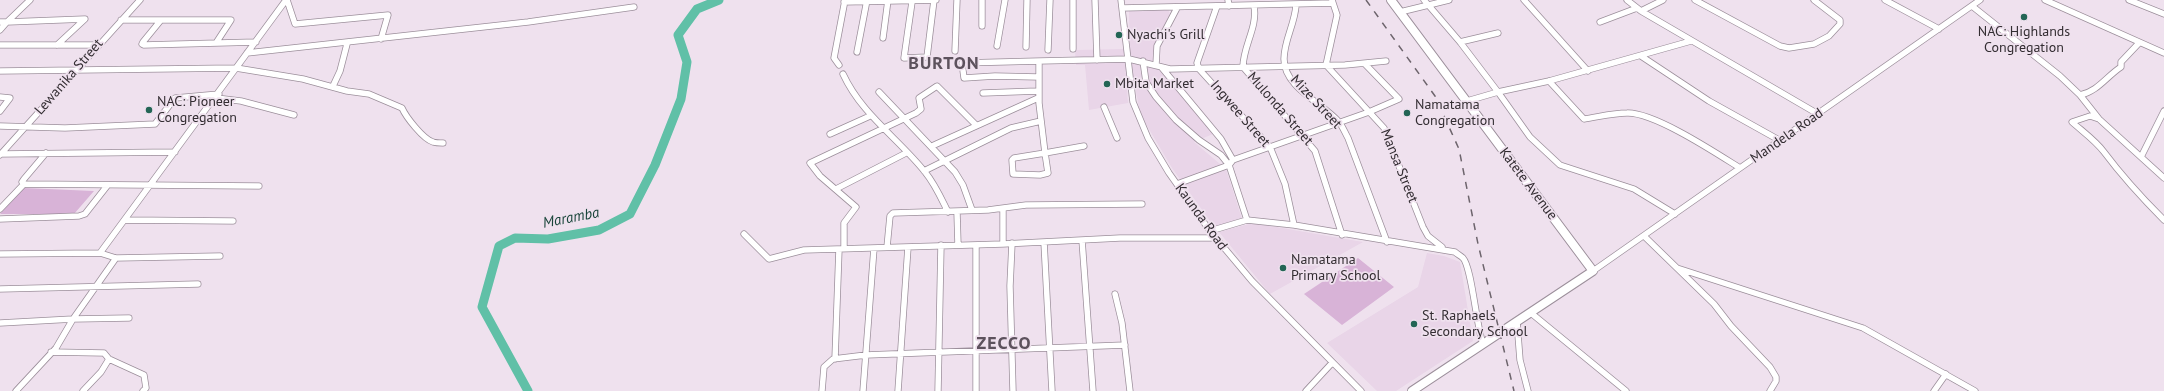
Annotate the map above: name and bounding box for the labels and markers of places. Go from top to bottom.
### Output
marker: NAC: Highlands Congregation [2019,12,2029,22]
place label: NAC: Highlands Congregation [1978,24,2070,56]
place label: Nyachi's Grill [1127,27,1205,43]
marker: Nyachi's Grill [1114,30,1124,40]
place label: Mbita Market [1115,76,1194,92]
marker: Mbita Market [1102,79,1112,89]
place label: NAC: Pioneer Congregation [157,94,237,126]
place label: Namatama Congregation [1415,97,1495,130]
marker: NAC: Pioneer Congregation [144,105,154,115]
marker: Namatama Congregation [1402,108,1412,118]
place label: Namatama Primary School [1291,252,1381,284]
marker: Namatama Primary School [1278,263,1288,273]
place label: St. Raphaels Secondary School [1422,308,1528,340]
marker: St. Raphaels Secondary School [1409,319,1419,329]

